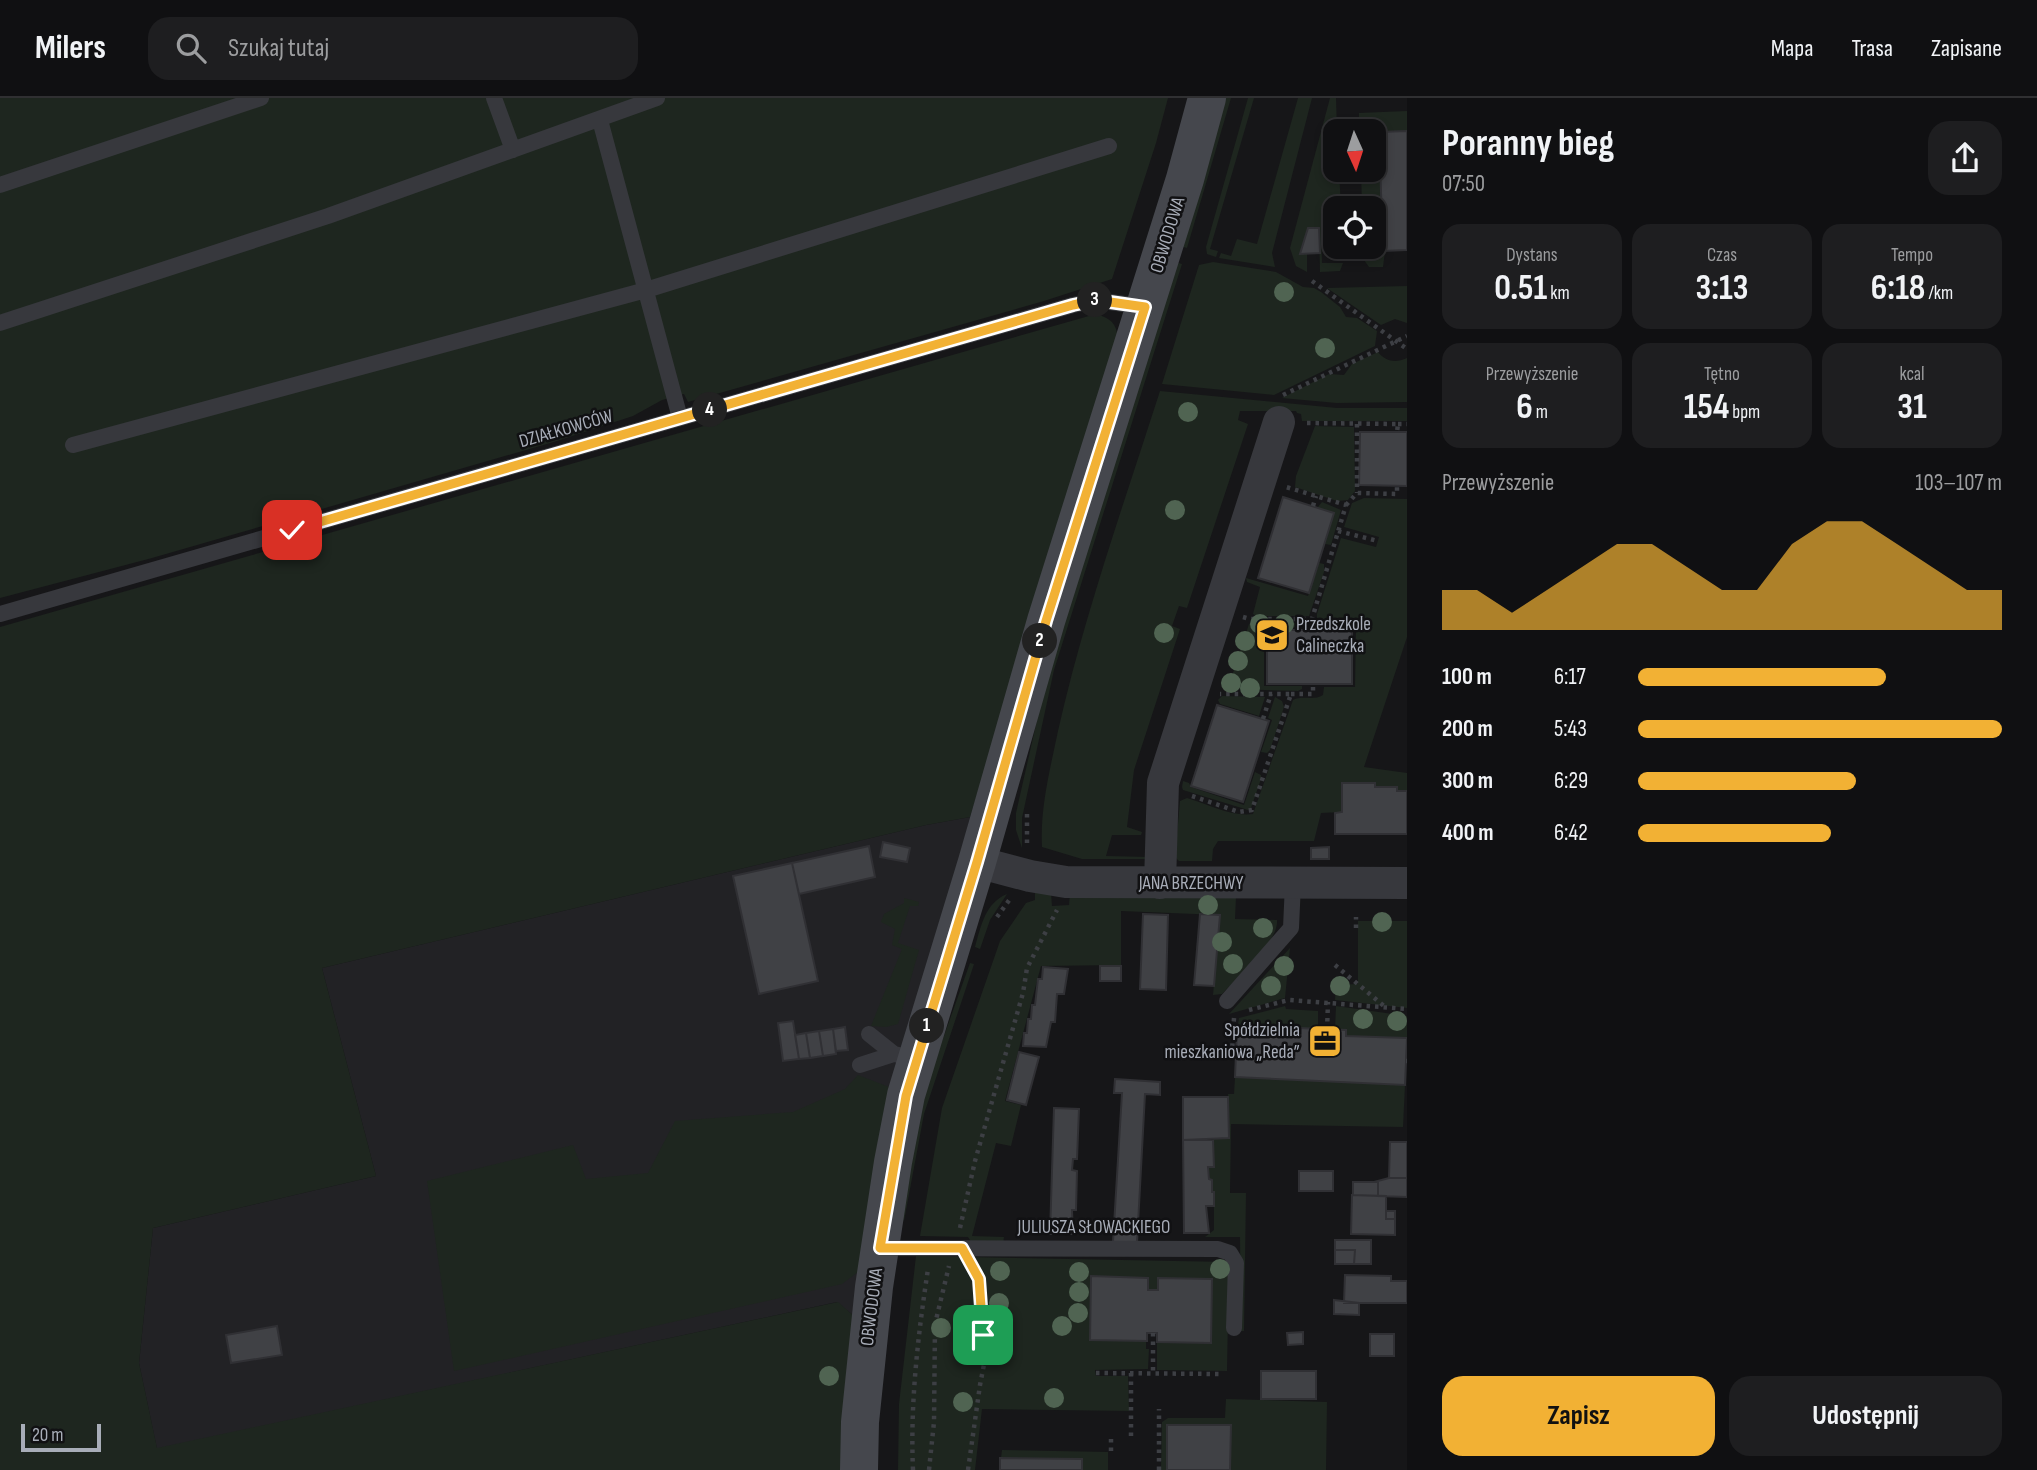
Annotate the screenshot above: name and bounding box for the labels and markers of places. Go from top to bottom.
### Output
pin: 3 [1078,282,1112,318]
pin: 4 [692,392,728,428]
pin [262,500,322,560]
place label: Przedszkole Calineczka [1296,613,1371,658]
school or university icon: Przedszkole Calineczka [1253,616,1291,654]
pin: 2 [1023,624,1058,658]
pin: 1 [909,1009,944,1044]
place label: Spółdzielnia mieszkaniowa „Reda” [1165,1019,1300,1064]
office icon: Spółdzielnia mieszkaniowa „Reda” [1306,1022,1344,1060]
pin [953,1305,1013,1365]

